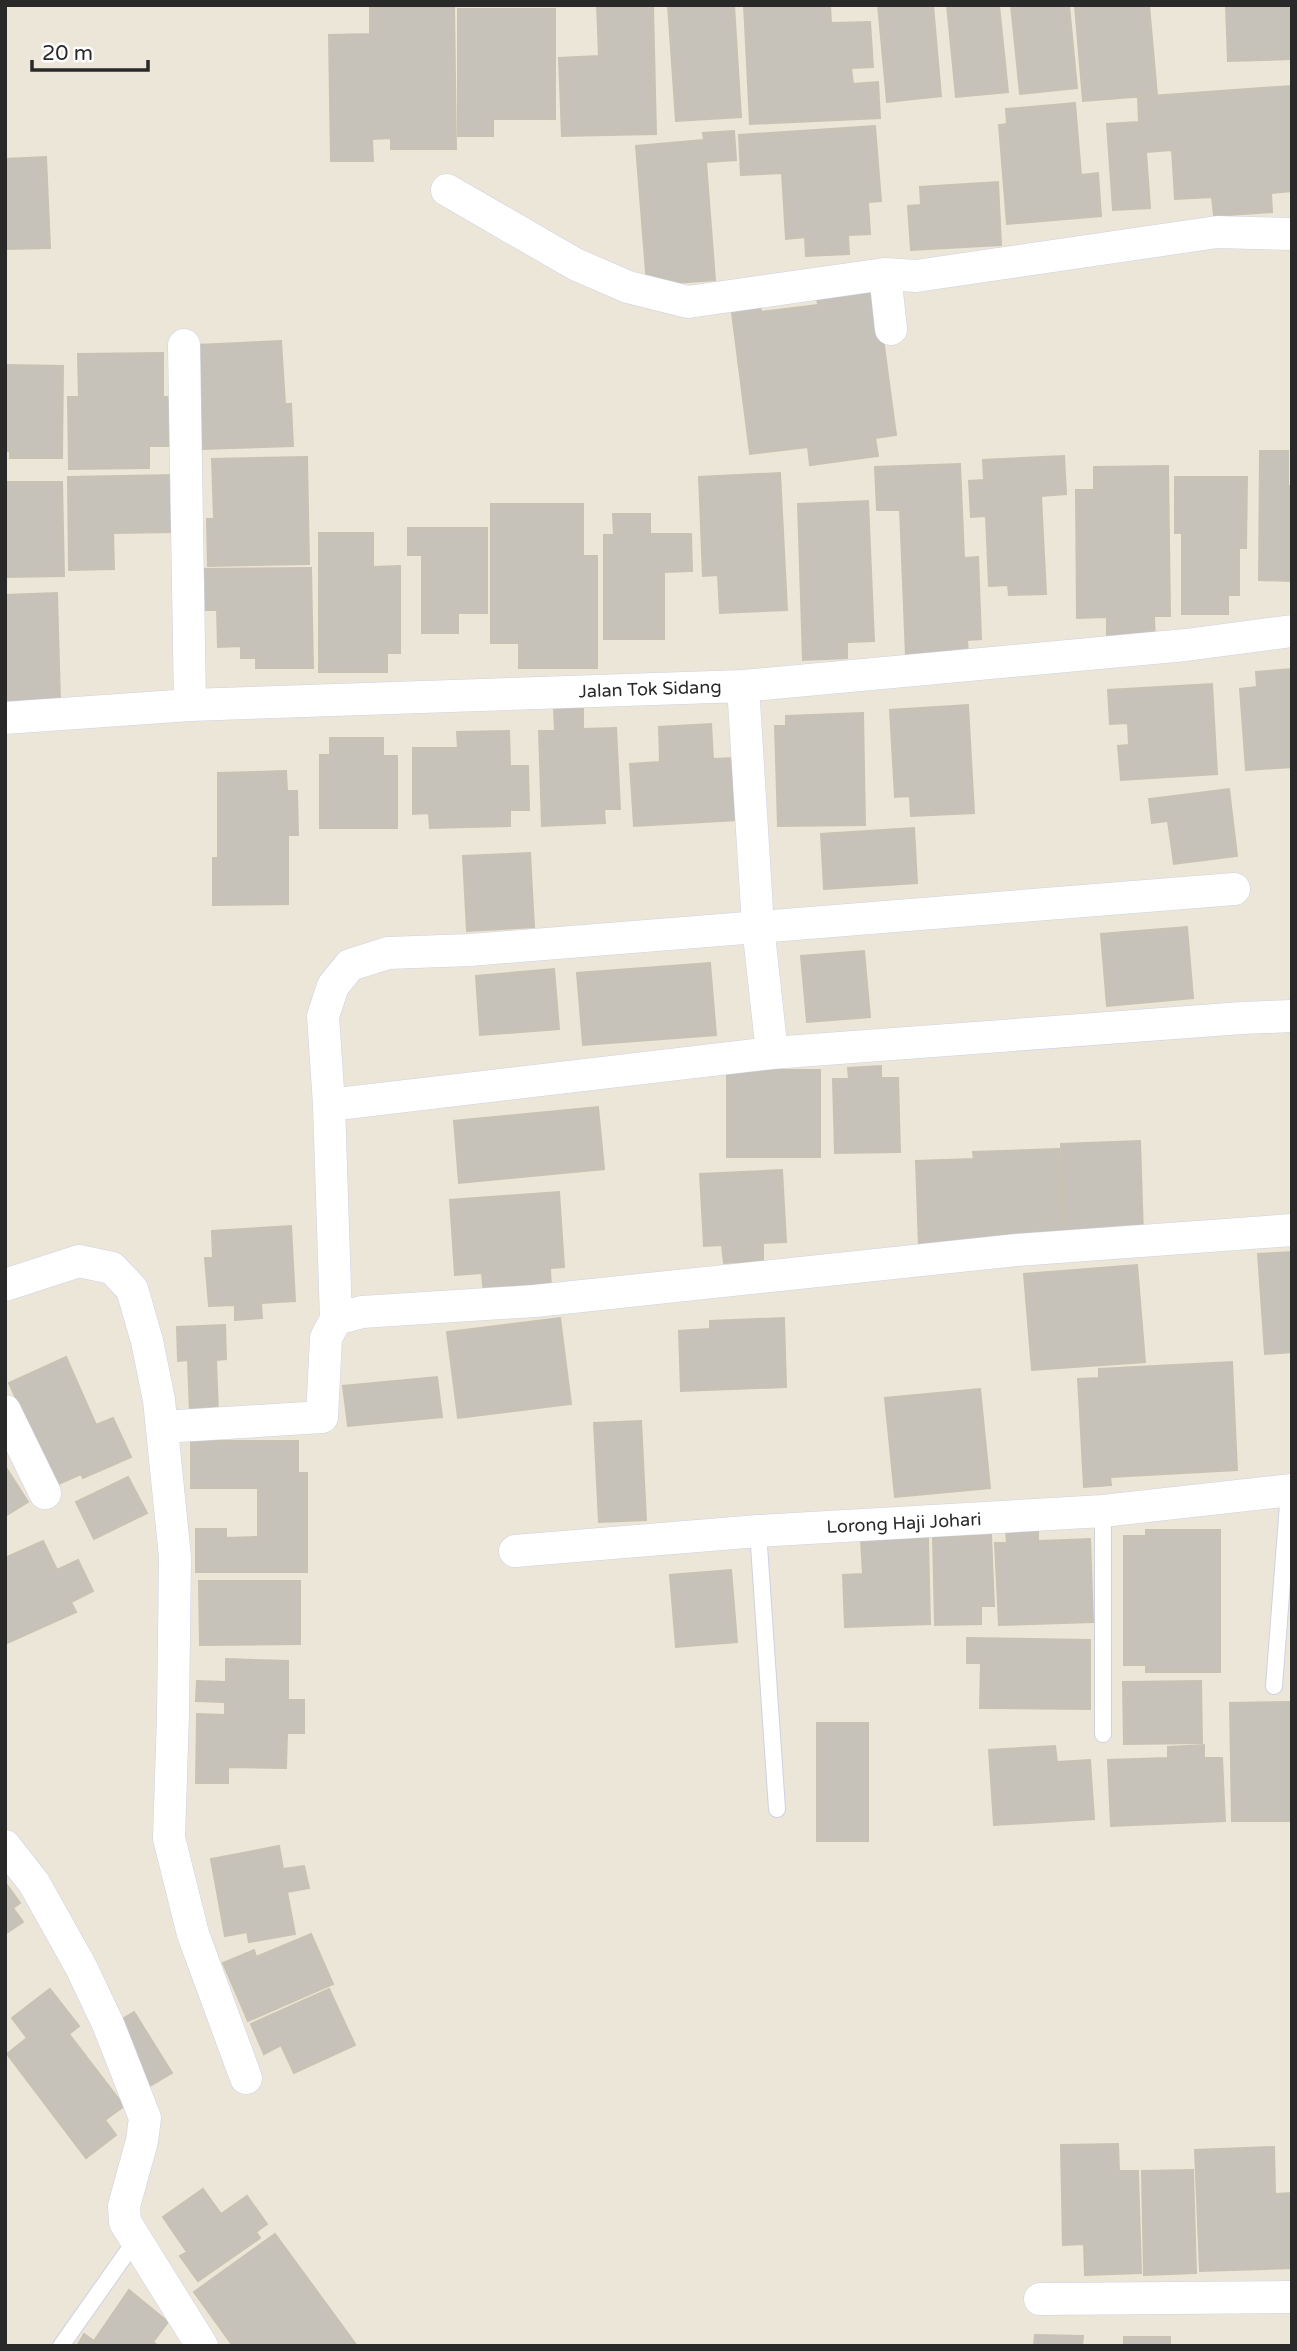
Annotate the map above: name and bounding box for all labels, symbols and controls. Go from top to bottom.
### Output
scale bar [32,28,147,72]
text: 20 m [42,41,93,66]
street label: Jalan Tok Sidang [578,676,722,702]
street label: Lorong Haji Johari [826,1508,982,1538]

